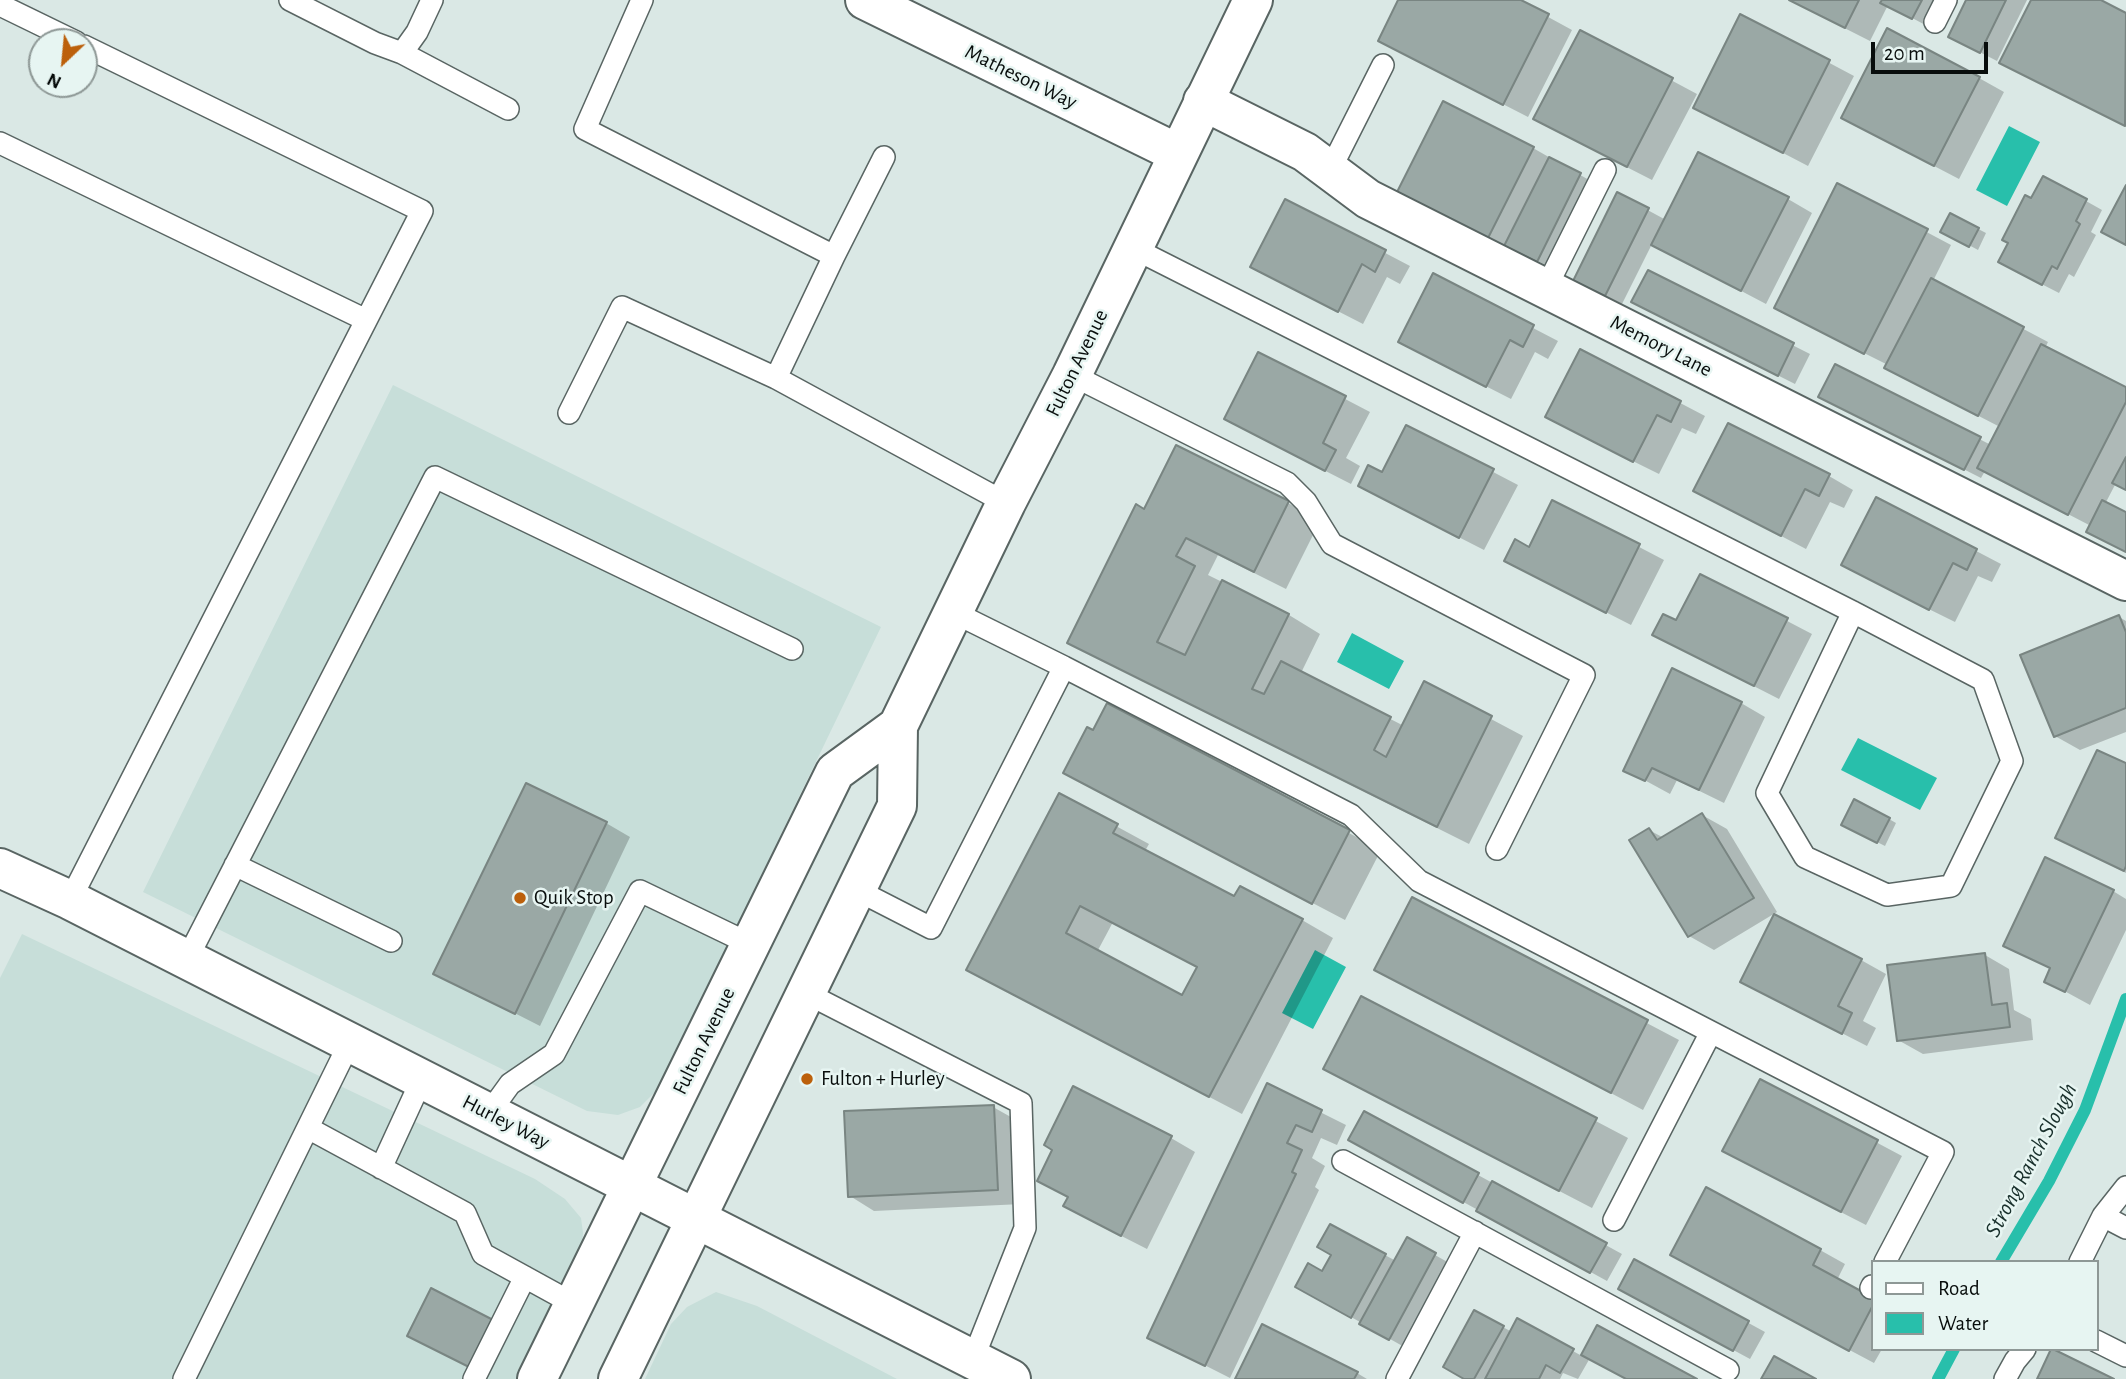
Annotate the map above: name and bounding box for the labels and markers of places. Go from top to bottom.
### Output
place label: Quik Stop [534,885,614,911]
marker: Quik Stop [512,890,528,906]
place label: Fulton + Hurley [821,1066,945,1092]
marker: Fulton + Hurley [799,1071,815,1087]

